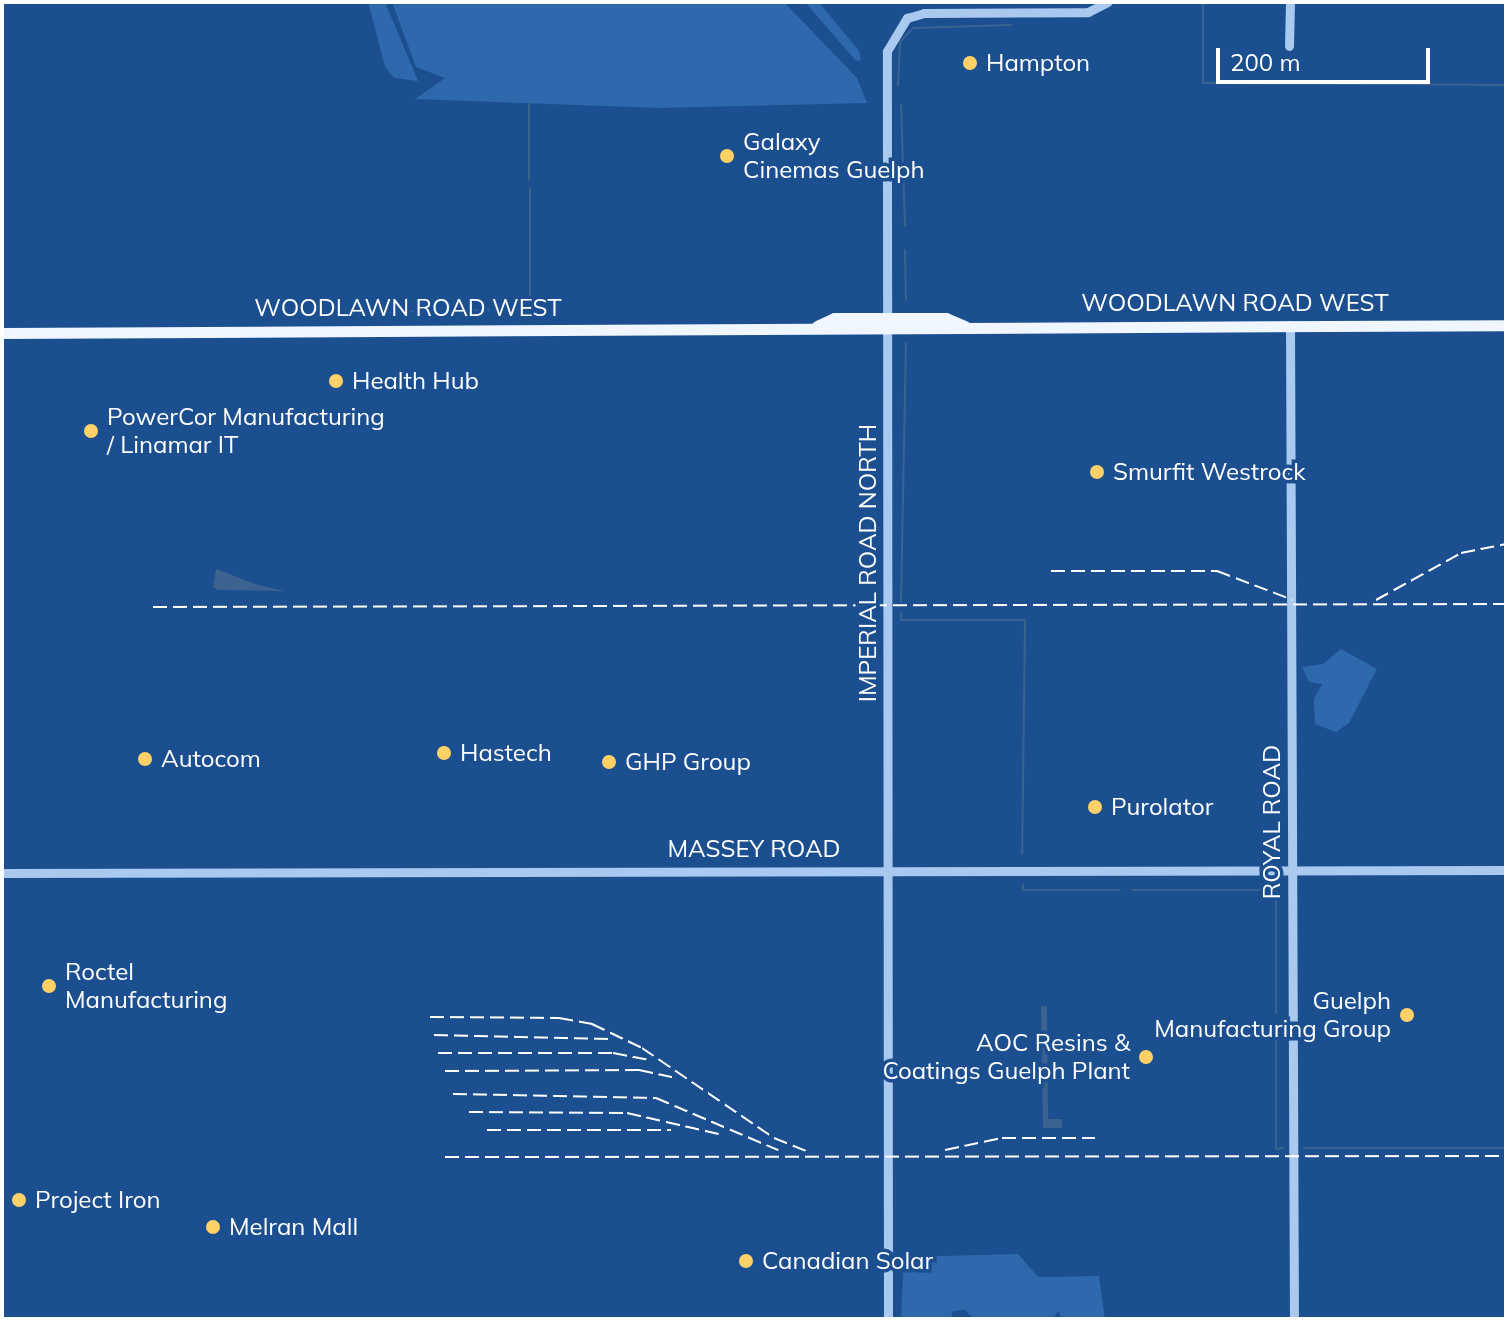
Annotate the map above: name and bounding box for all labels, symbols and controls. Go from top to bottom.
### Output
scale bar [1220,32,1434,82]
text: 200 m [1230,47,1301,77]
place label: Hampton [986,49,1090,77]
marker: Hampton [961,54,979,72]
place label: Galaxy Cinemas Guelph [743,128,925,184]
marker: Galaxy Cinemas Guelph [718,147,736,165]
street label: WOODLAWN ROAD WEST [1081,289,1389,317]
street label: WOODLAWN ROAD WEST [254,294,562,322]
place label: Health Hub [352,367,479,395]
marker: Health Hub [327,372,345,390]
place label: PowerCor Manufacturing / Linamar IT [107,403,385,459]
marker: PowerCor Manufacturing / Linamar IT [82,422,100,440]
street label: IMPERIAL ROAD NORTH [854,424,882,702]
place label: Smurfit Westrock [1113,458,1306,486]
marker: Smurfit Westrock [1088,463,1106,481]
place label: Hastech [460,739,552,767]
marker: Hastech [435,744,453,762]
place label: Autocom [161,745,261,773]
street label: ROYAL ROAD [1258,745,1286,899]
place label: GHP Group [625,748,751,776]
marker: Autocom [136,750,154,768]
marker: GHP Group [600,753,618,771]
place label: Purolator [1111,793,1213,821]
marker: Purolator [1086,798,1104,816]
street label: MASSEY ROAD [667,835,841,863]
place label: Roctel Manufacturing [65,958,227,1014]
marker: Roctel Manufacturing [40,977,58,995]
place label: Guelph Manufacturing Group [1154,987,1391,1043]
marker: Guelph Manufacturing Group [1398,1006,1416,1024]
place label: AOC Resins & Coatings Guelph Plant [882,1029,1130,1085]
marker: AOC Resins & Coatings Guelph Plant [1137,1048,1155,1066]
place label: Project Iron [35,1186,161,1214]
marker: Project Iron [10,1191,28,1209]
place label: Melran Mall [229,1213,358,1241]
marker: Melran Mall [204,1218,222,1236]
place label: Canadian Solar [762,1247,933,1275]
marker: Canadian Solar [737,1252,755,1270]

